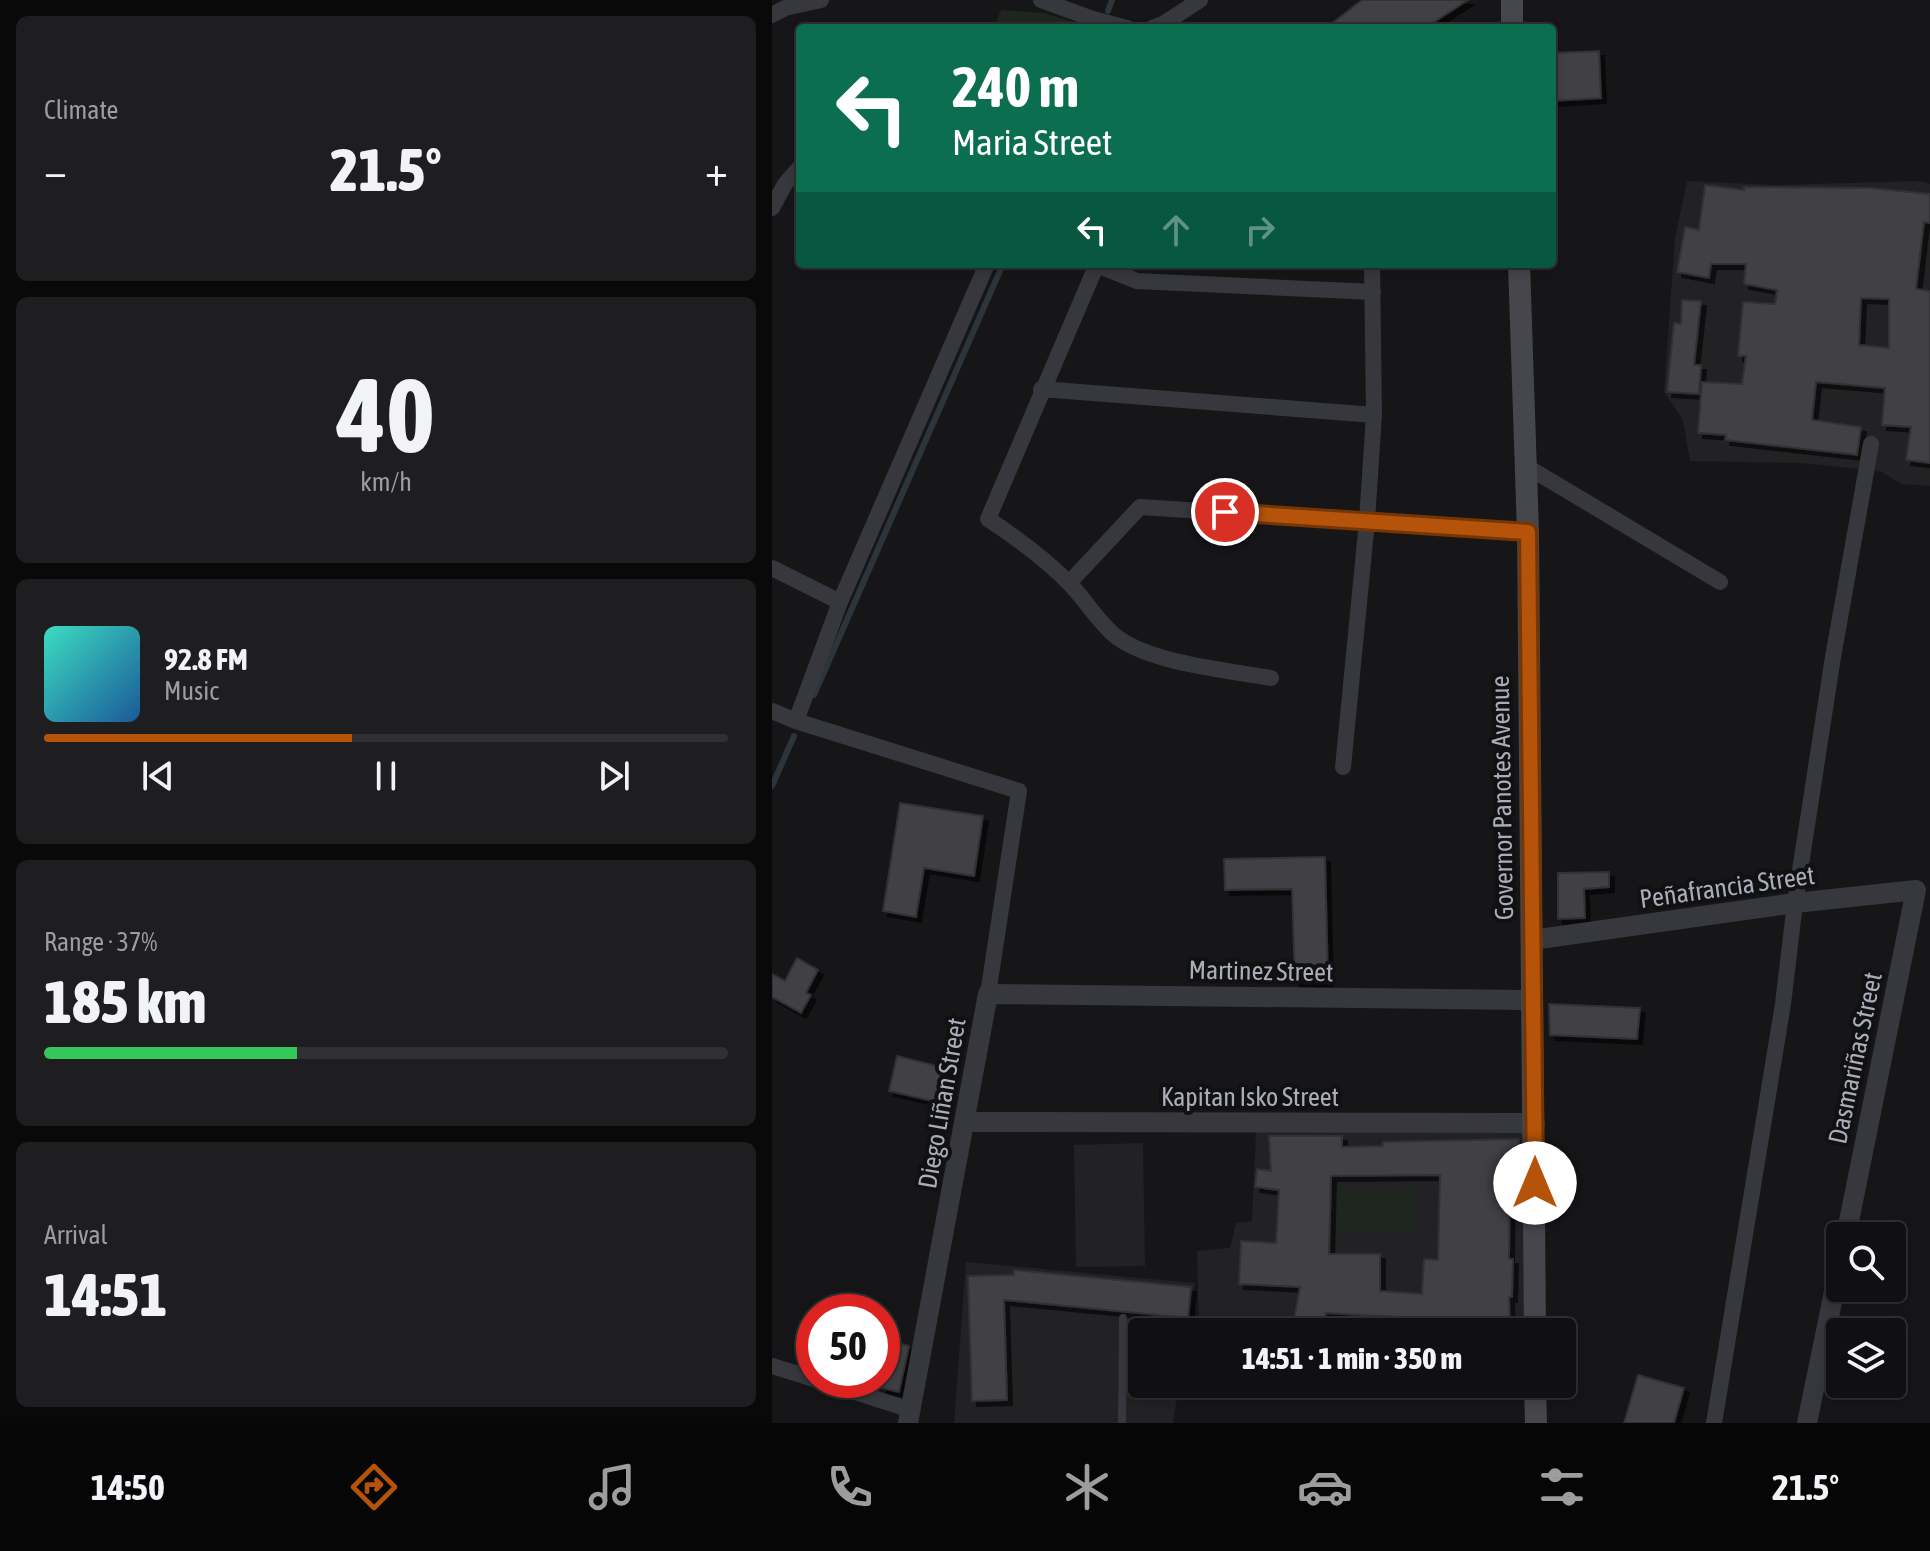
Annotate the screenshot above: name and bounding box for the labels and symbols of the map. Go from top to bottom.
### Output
pin [1191,478,1259,546]
street label: Governor Panotes Avenue [1485,675,1519,921]
street label: Peñafrancia Street [1638,860,1816,914]
street label: Martinez Street [1188,955,1334,987]
street label: Dasmariñas Street [1822,969,1888,1147]
street label: Diego Liñan Street [912,1015,972,1191]
street label: Kapitan Isko Street [1161,1082,1339,1112]
position arrow [1493,1141,1577,1225]
speed limit sign: 50 [796,1294,900,1398]

